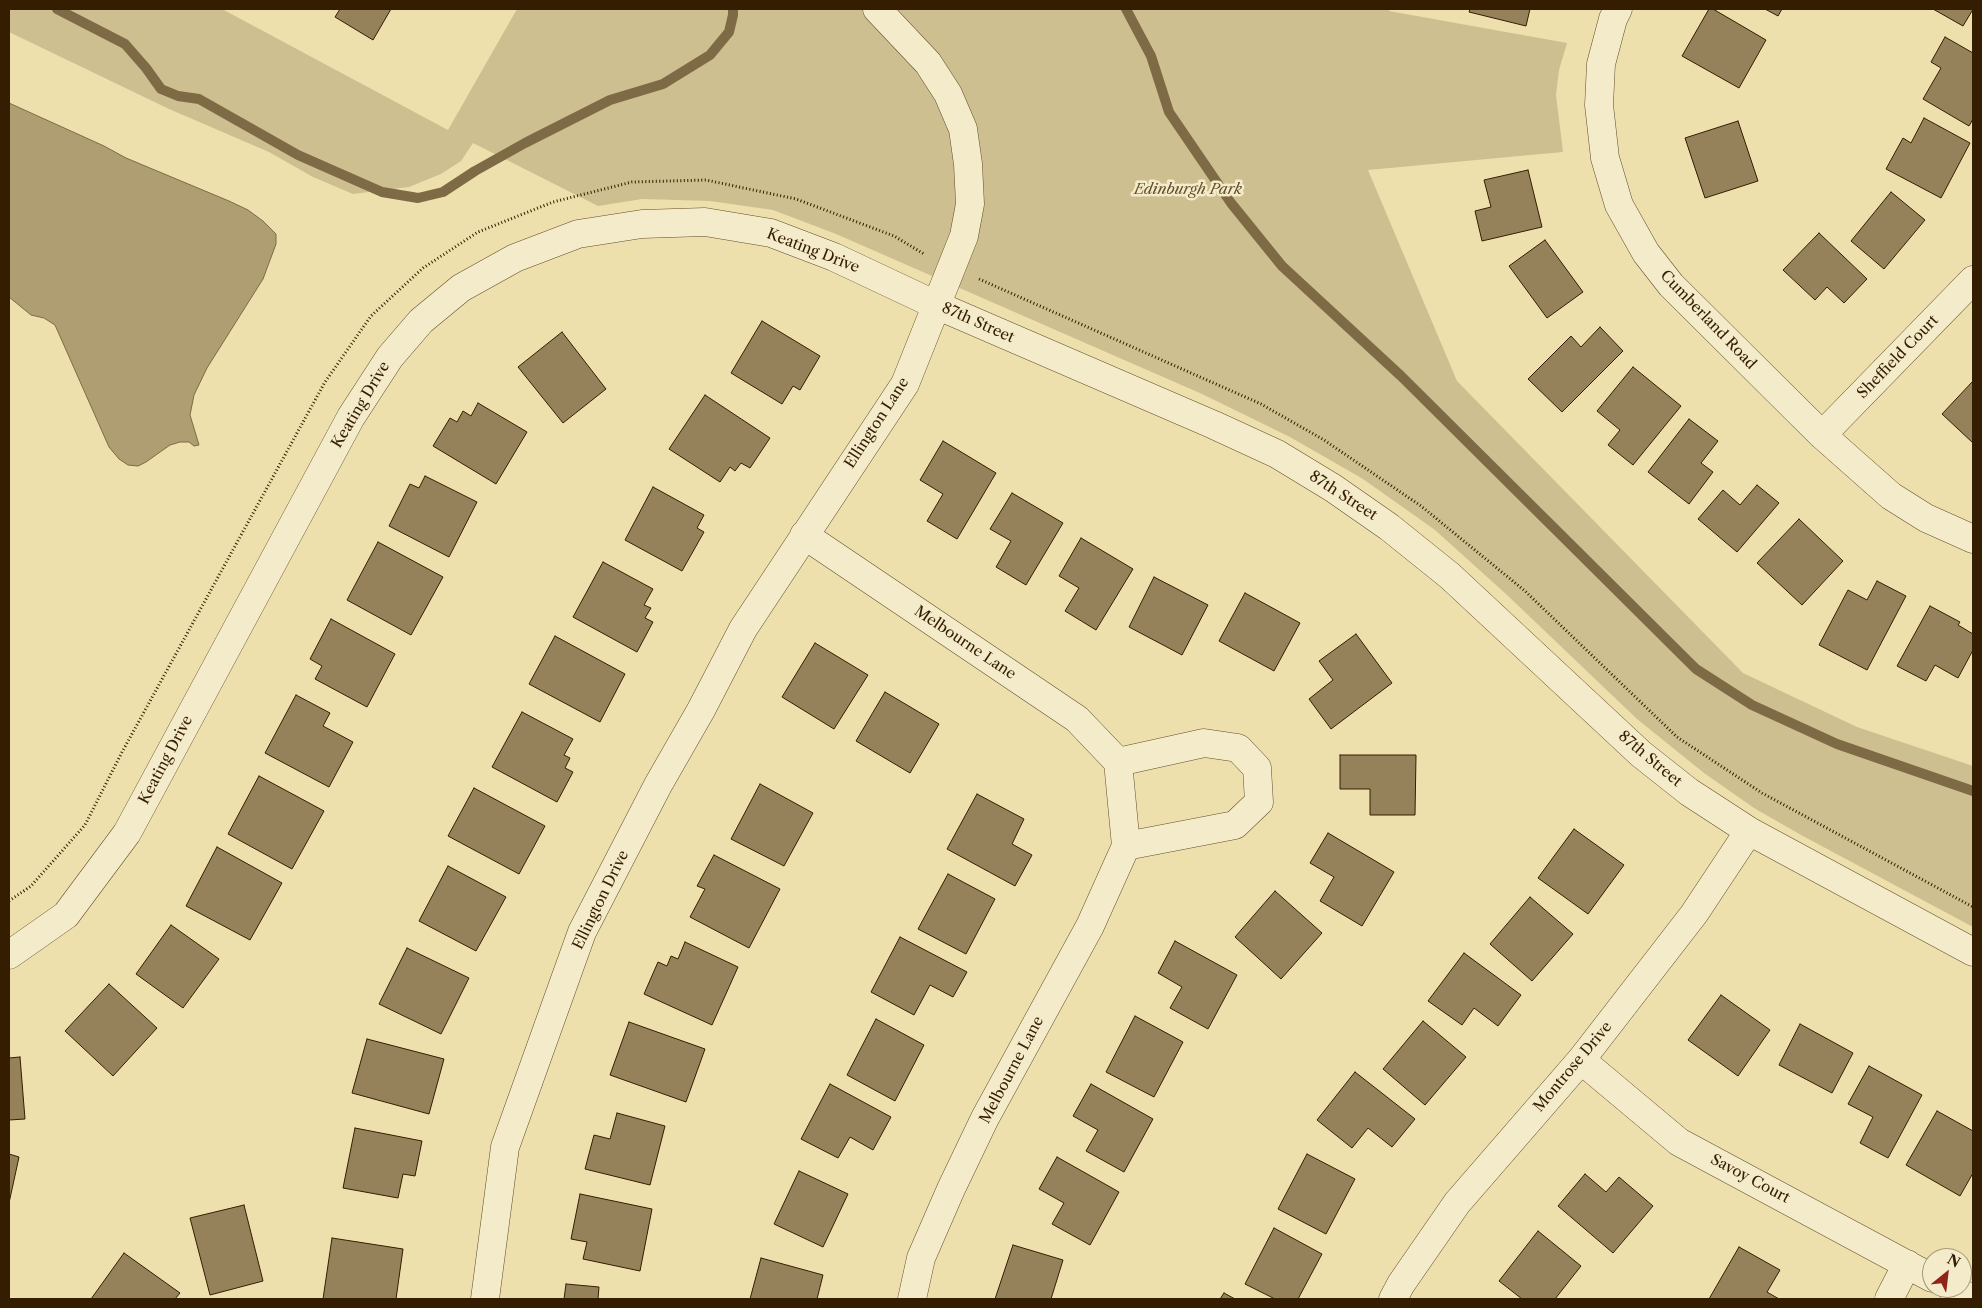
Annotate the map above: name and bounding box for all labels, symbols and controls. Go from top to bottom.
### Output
park label: Edinburgh Park [1134,181,1242,199]
street label: Keating Drive [764,225,862,277]
street label: Cumberland Road [1656,267,1760,373]
street label: 87th Street [939,299,1017,347]
street label: Sheffield Court [1854,312,1942,402]
street label: Keating Drive [328,358,394,452]
street label: Ellington Lane [841,374,913,472]
street label: 87th Street [1306,467,1380,525]
street label: Melbourne Lane [911,602,1019,684]
street label: Keating Drive [135,713,197,807]
street label: 87th Street [1615,727,1685,791]
street label: Ellington Drive [569,848,633,952]
street label: Melbourne Lane [976,1013,1048,1127]
street label: Montrose Drive [1530,1018,1616,1116]
street label: Savoy Court [1707,1151,1793,1207]
north arrow [1922,1248,1972,1298]
text: N [1944,1250,1963,1272]

